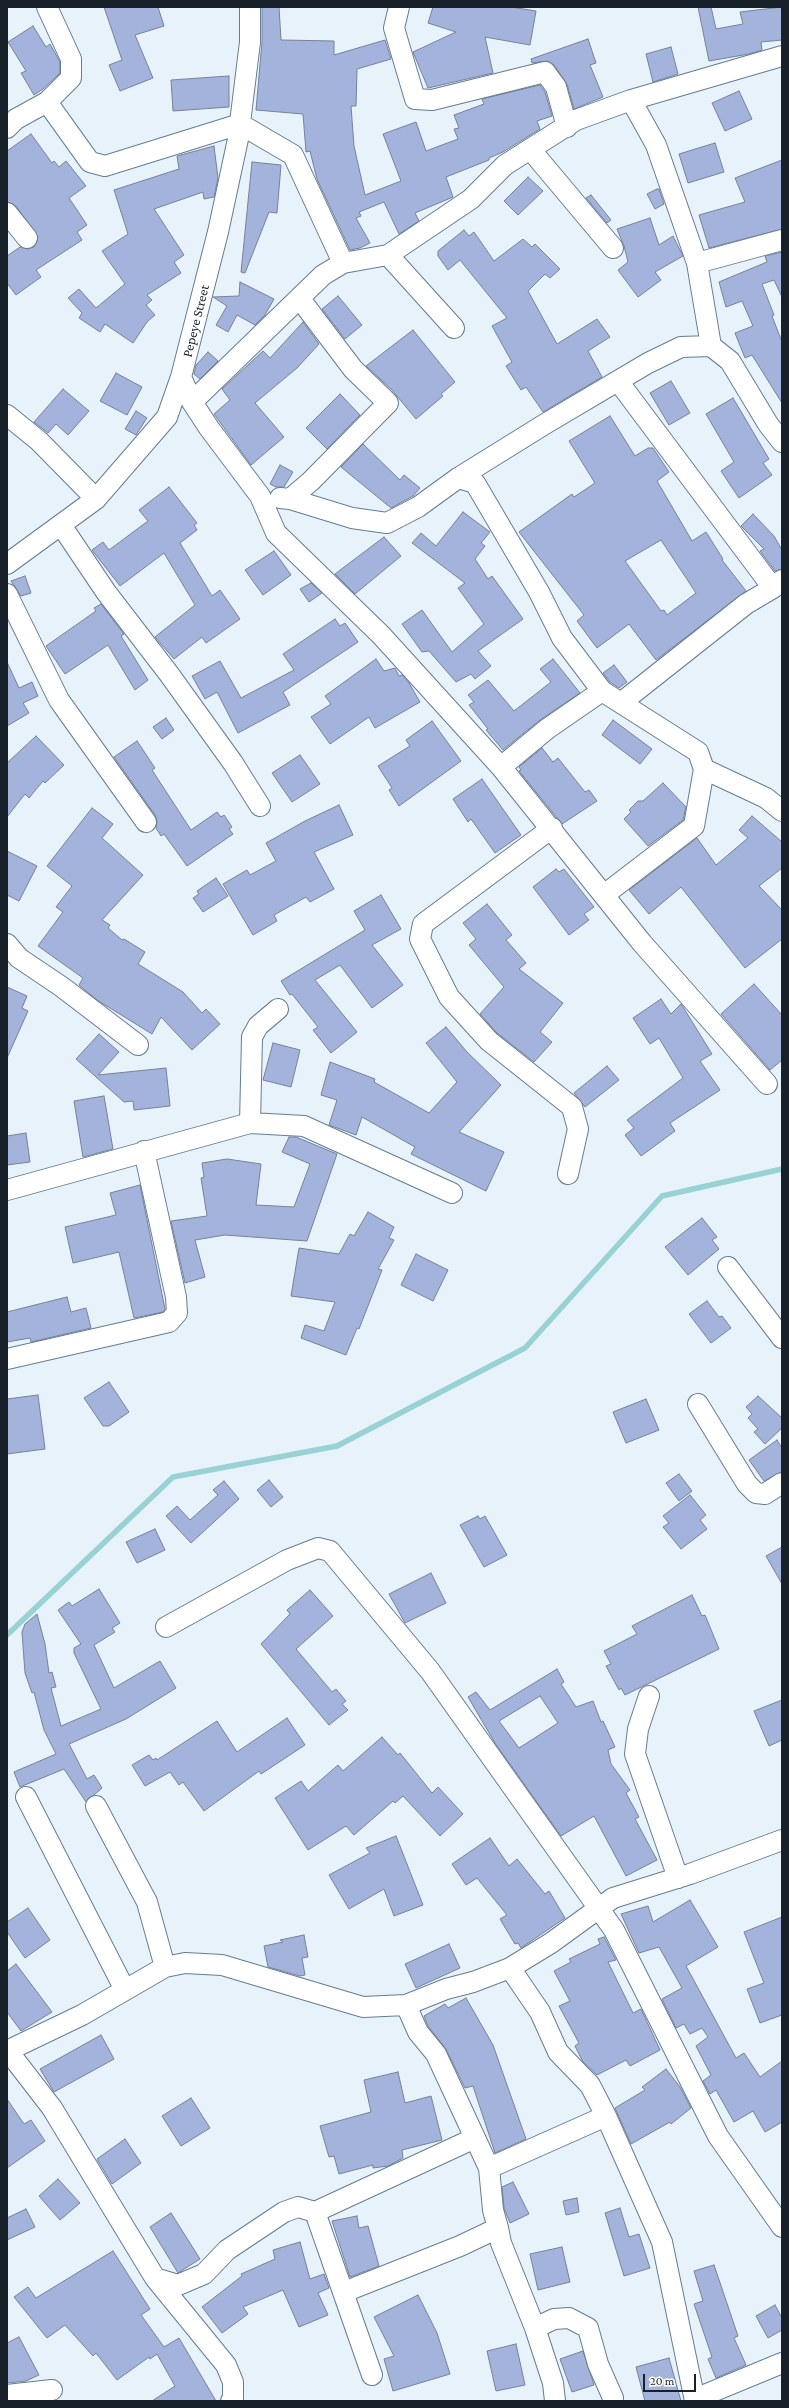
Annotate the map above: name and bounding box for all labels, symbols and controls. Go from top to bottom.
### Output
street label: Pepeye Street [179,283,213,359]
scale bar [645,2366,698,2392]
text: 20 m [650,2374,674,2388]

